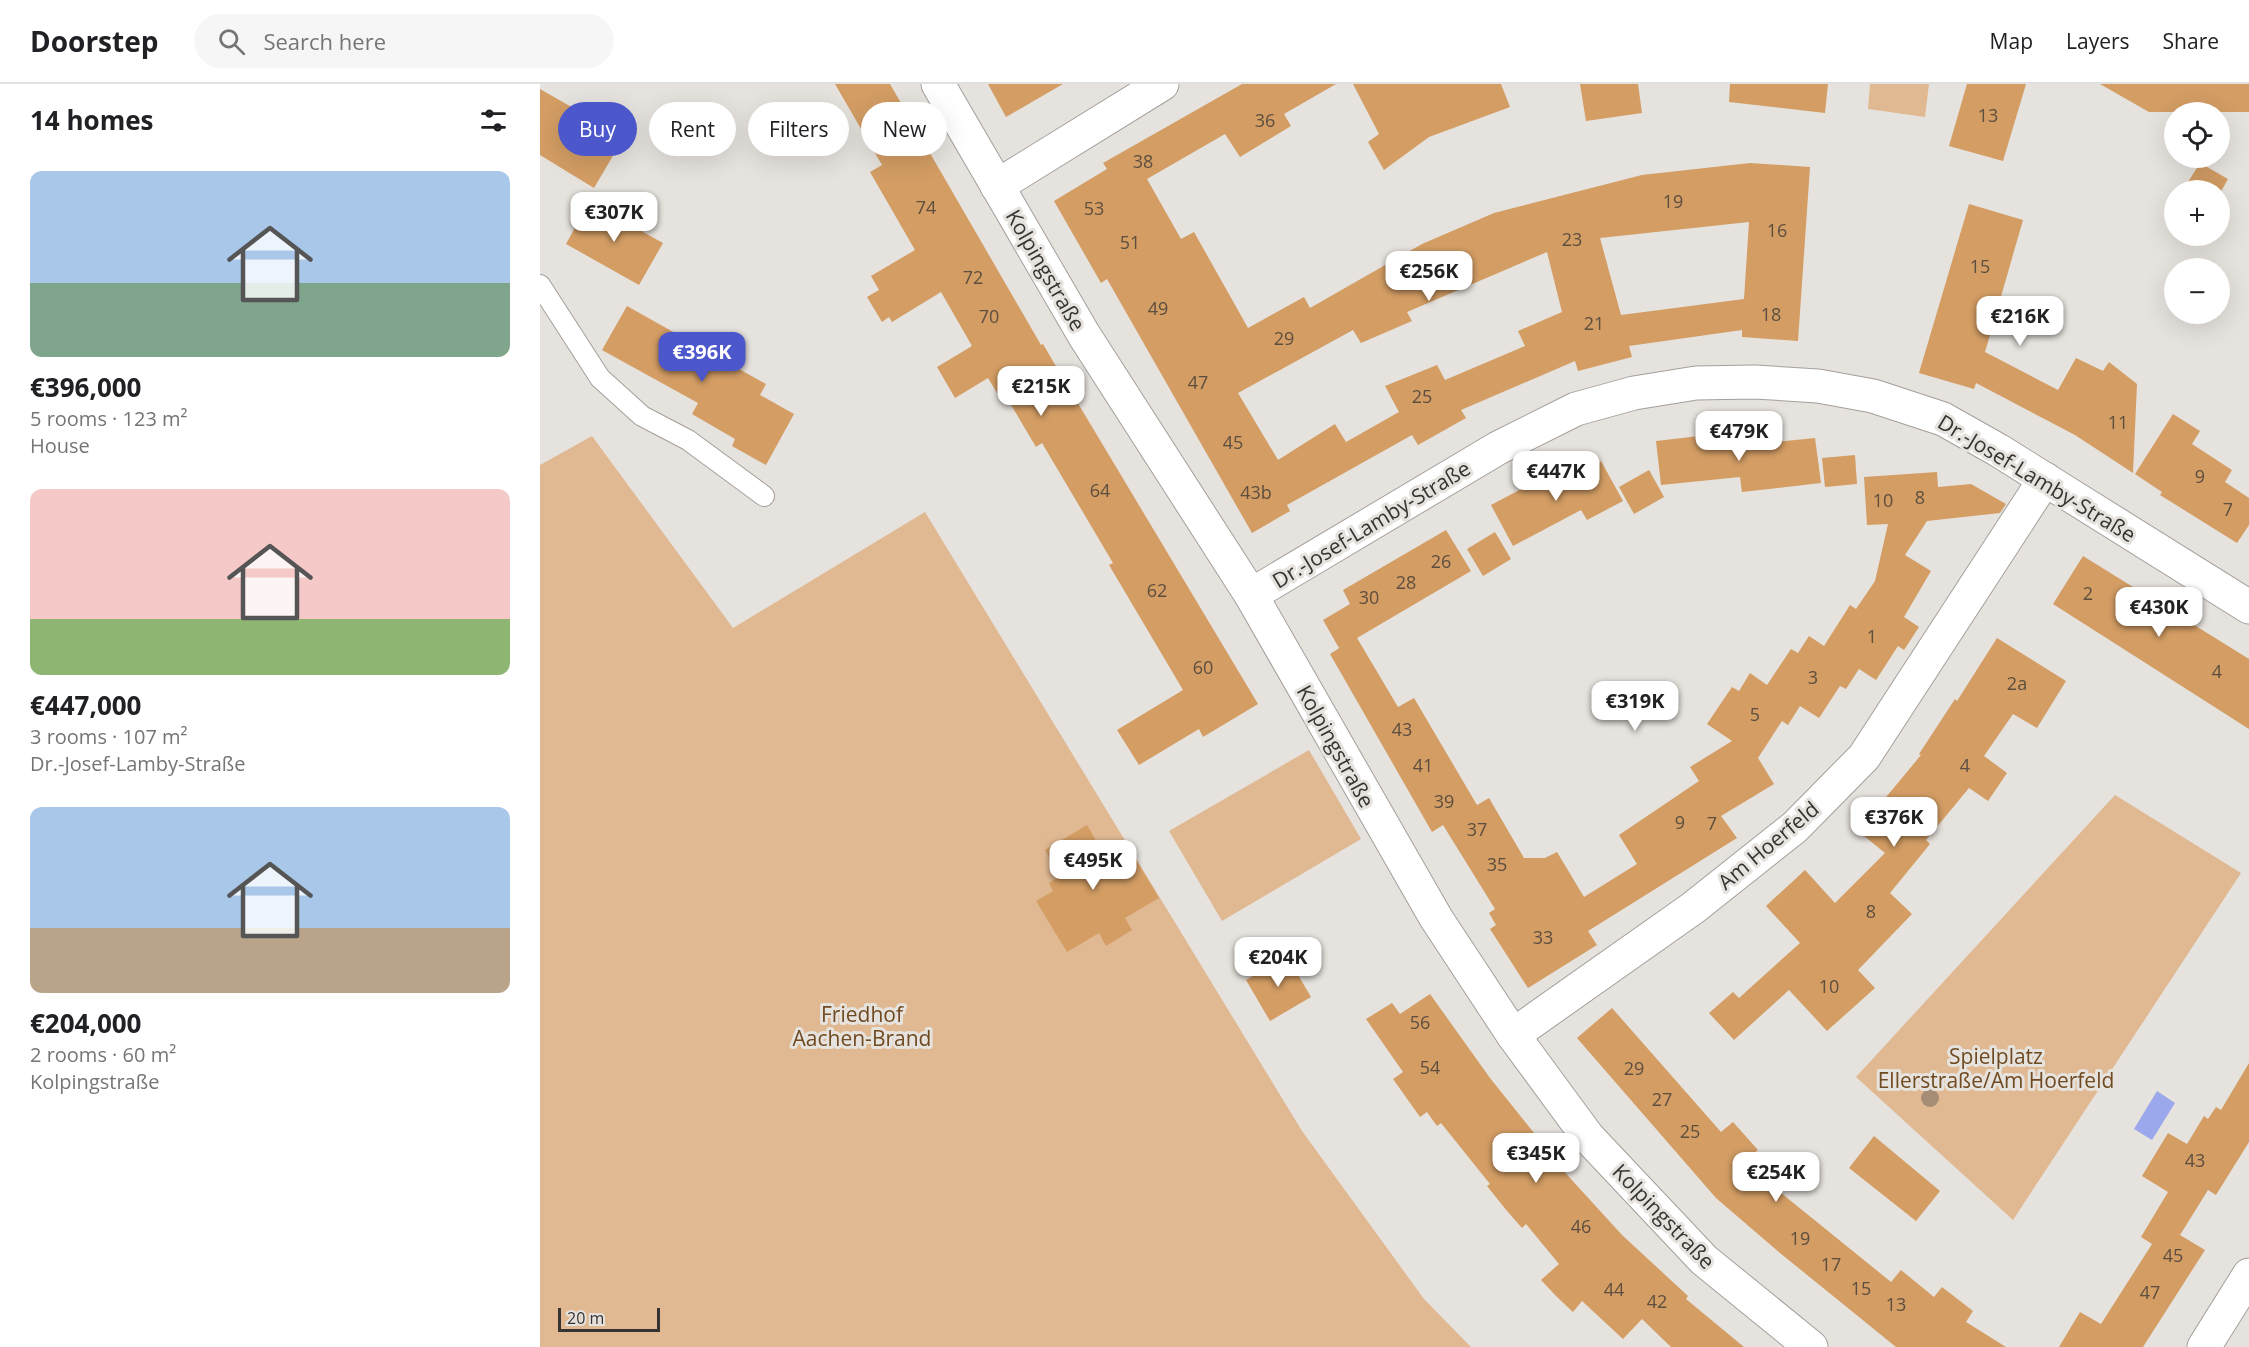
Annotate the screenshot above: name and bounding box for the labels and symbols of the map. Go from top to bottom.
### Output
house number: 13 [1978,103,1998,127]
house number: 36 [1255,108,1275,132]
house number: 38 [1133,149,1153,173]
house number: 19 [1663,189,1683,213]
pin: €307K [572,192,656,243]
house number: 74 [916,195,936,219]
house number: 53 [1084,196,1104,220]
street label: Kolpingstraße [1000,204,1092,336]
house number: 16 [1767,218,1787,242]
house number: 23 [1562,227,1582,251]
house number: 51 [1120,230,1140,254]
pin: €256K [1387,251,1471,302]
house number: 15 [1970,254,1990,278]
house number: 72 [963,265,983,289]
house number: 49 [1148,296,1168,320]
pin: €216K [1978,296,2062,347]
house number: 18 [1761,302,1781,326]
house number: 70 [979,304,999,328]
house number: 21 [1584,311,1604,335]
house number: 29 [1274,326,1294,350]
pin: €396K [660,332,744,383]
pin: €215K [999,366,1083,417]
house number: 47 [1188,370,1208,394]
house number: 25 [1412,384,1432,408]
street label: Dr.-Josef-Lamby-Straße [1933,408,2141,548]
house number: 11 [2108,410,2128,434]
pin: €479K [1697,411,1781,462]
house number: 45 [1223,430,1243,454]
pin: €447K [1514,451,1598,502]
street label: Dr.-Josef-Lamby-Straße [1267,454,1475,594]
house number: 9 [2195,464,2205,488]
house number: 64 [1090,478,1110,502]
house number: 43b [1240,480,1272,504]
house number: 8 [1915,485,1925,509]
house number: 10 [1873,488,1893,512]
house number: 7 [2223,497,2233,521]
house number: 26 [1431,549,1451,573]
house number: 28 [1396,570,1416,594]
house number: 62 [1147,578,1167,602]
house number: 2 [2083,581,2093,605]
house number: 30 [1359,585,1379,609]
pin: €430K [2117,587,2201,638]
house number: 1 [1867,624,1877,648]
house number: 60 [1193,655,1213,679]
house number: 4 [2212,659,2222,683]
house number: 3 [1808,665,1818,689]
house number: 2a [2007,671,2027,695]
street label: Kolpingstraße [1291,680,1381,812]
pin: €319K [1593,681,1677,732]
house number: 5 [1750,702,1760,726]
house number: 43 [1392,717,1412,741]
house number: 41 [1413,753,1433,777]
house number: 4 [1960,753,1970,777]
house number: 39 [1434,789,1454,813]
street label: Am Hoerfeld [1712,795,1824,895]
pin: €376K [1852,797,1936,848]
house number: 9 [1675,810,1685,834]
house number: 7 [1707,811,1717,835]
house number: 37 [1467,817,1487,841]
pin: €495K [1051,840,1135,891]
house number: 35 [1487,852,1507,876]
house number: 8 [1866,899,1876,923]
house number: 33 [1533,925,1553,949]
pin: €204K [1236,937,1320,988]
house number: 10 [1819,974,1839,998]
park label: Friedhof Aachen-Brand [793,1000,931,1052]
house number: 56 [1410,1010,1430,1034]
park label: Spielplatz Ellerstraße/Am Hoerfeld [1878,1042,2114,1094]
house number: 54 [1420,1055,1440,1079]
house number: 29 [1624,1056,1644,1080]
house number: 27 [1652,1087,1672,1111]
house number: 25 [1680,1119,1700,1143]
pin: €345K [1494,1133,1578,1184]
house number: 43 [2185,1148,2205,1172]
pin: €254K [1734,1152,1818,1203]
street label: Kolpingstraße [1607,1157,1721,1275]
house number: 46 [1571,1214,1591,1238]
house number: 19 [1790,1226,1810,1250]
house number: 45 [2163,1243,2183,1267]
house number: 17 [1821,1252,1841,1276]
house number: 15 [1851,1276,1871,1300]
house number: 44 [1604,1277,1624,1301]
house number: 47 [2140,1280,2160,1304]
house number: 42 [1647,1289,1667,1313]
house number: 13 [1886,1292,1906,1316]
scale bar [558,1305,660,1332]

